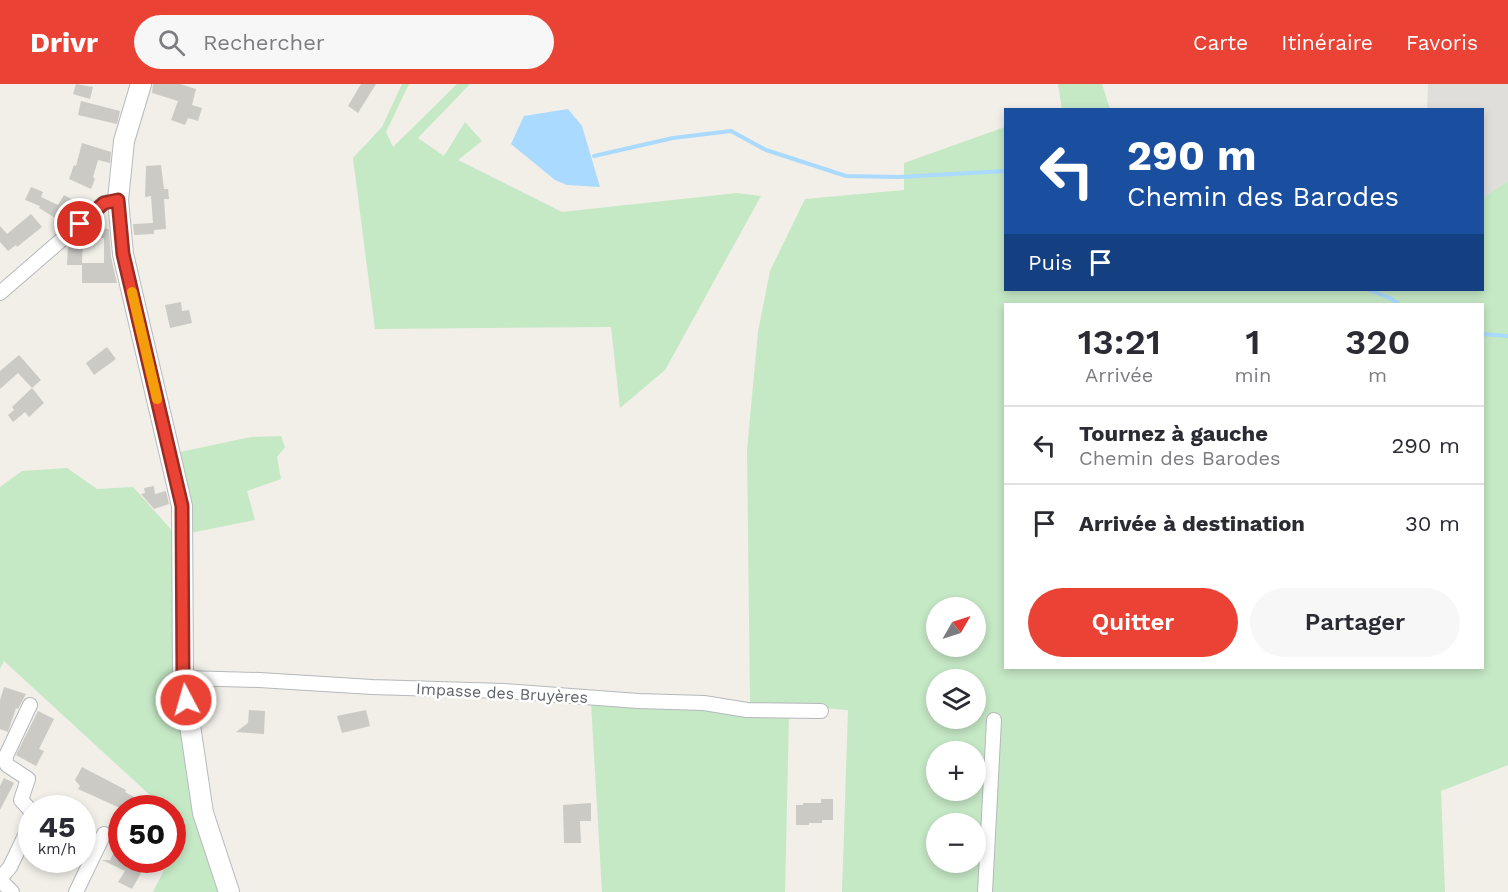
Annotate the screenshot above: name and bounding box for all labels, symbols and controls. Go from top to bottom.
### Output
search box [134,15,554,69]
text: Drivr [30,26,98,59]
icon: search [155,26,188,59]
text: Rechercher [203,30,325,55]
text: Carte [1193,30,1248,55]
text: Itinéraire [1281,30,1373,55]
text: Favoris [1406,30,1478,55]
text: 290 m [1127,131,1257,180]
icon: left [1028,132,1106,210]
text: Chemin des Barodes [1127,181,1399,213]
pin [54,198,105,249]
icon: arrive [63,207,96,240]
icon: arrive [1084,246,1117,279]
text: Puis [1028,250,1072,275]
text: 13:21 [1078,321,1161,363]
text: 1 [1245,321,1260,363]
text: 320 [1345,321,1410,363]
text: Arrivée [1085,363,1153,387]
text: min [1235,363,1271,387]
text: m [1368,363,1387,387]
text: Tournez à gauche [1079,421,1268,446]
icon: left [1028,429,1061,462]
text: 290 m [1391,433,1460,458]
text: Chemin des Barodes [1079,446,1281,470]
icon: arrive [1028,507,1061,540]
text: Arrivée à destination [1079,511,1305,536]
text: 30 m [1405,511,1460,536]
button: Quitter [1028,588,1238,657]
button: Partager [1250,588,1460,657]
north arrow [926,597,986,657]
map controls [926,597,986,873]
position arrow [154,668,218,732]
button: layers [926,669,986,729]
street label: Impasse des Bruyères [416,679,588,707]
button: + [926,741,986,801]
speed limit sign: 50 [108,795,186,873]
text: 45 [39,809,75,844]
button: − [926,813,986,873]
text: km/h [38,840,76,858]

